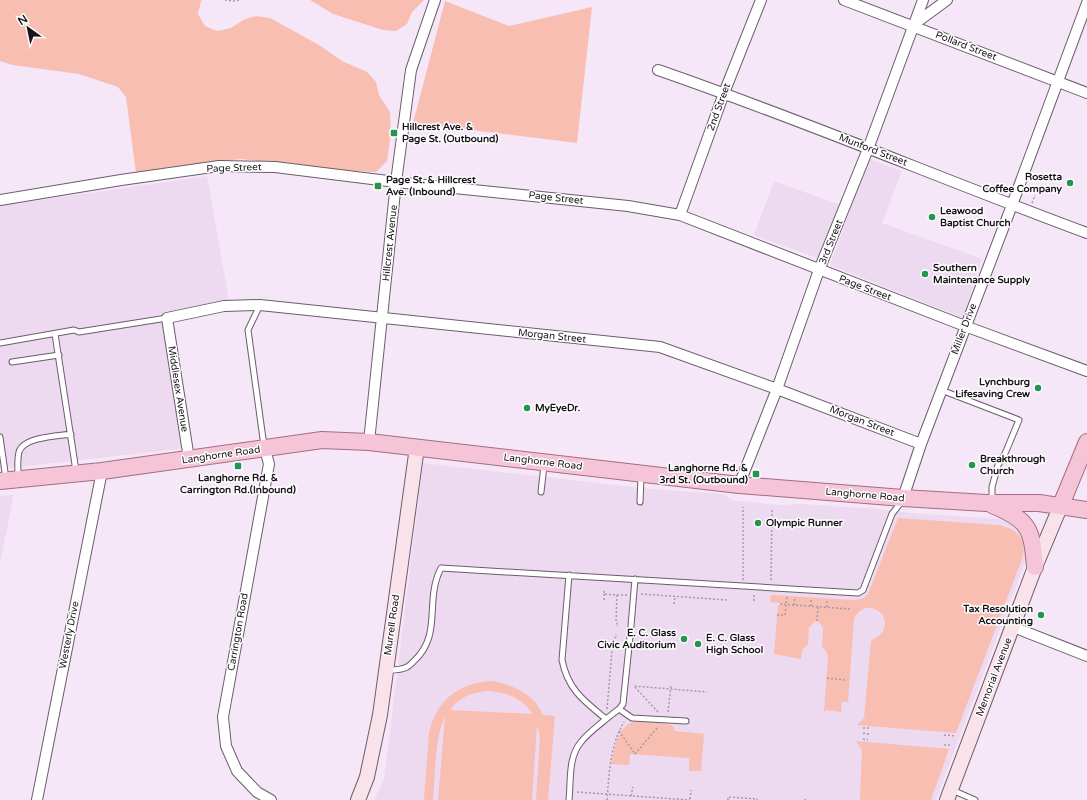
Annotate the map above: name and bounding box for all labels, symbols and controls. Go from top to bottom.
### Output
north arrow [8,8,48,48]
text: N [16,12,30,28]
street label: Pollard Street [934,29,998,63]
street label: 2nd Street [705,81,733,132]
place label: Hillcrest Ave. & Page St. (Outbound) [402,121,498,145]
marker: Hillcrest Ave. & Page St. (Outbound) [389,128,399,138]
street label: Munford Street [837,131,909,169]
street label: Page Street [206,161,262,175]
place label: Rosetta Coffee Company [982,171,1063,195]
place label: Page St. & Hillcrest Ave. (Inbound) [386,174,476,198]
marker: Rosetta Coffee Company [1065,178,1075,188]
marker: Page St. & Hillcrest Ave. (Inbound) [373,181,383,191]
street label: Page Street [528,189,584,207]
street label: Hillcrest Avenue [380,204,400,282]
place label: Leawood Baptist Church [940,205,1011,229]
marker: Leawood Baptist Church [927,212,937,222]
street label: 3rd Street [817,218,846,266]
place label: Southern Maintenance Supply [933,262,1031,286]
marker: Southern Maintenance Supply [920,269,930,279]
street label: Page Street [837,273,893,304]
street label: Miller Drive [949,301,979,356]
street label: Morgan Street [517,326,587,346]
street label: Middlesex Avenue [165,345,191,433]
place label: Lynchburg Lifesaving Crew [955,376,1030,400]
marker: Lynchburg Lifesaving Crew [1033,383,1043,393]
place label: MyEyeDr. [535,402,581,414]
marker: MyEyeDr. [522,403,532,413]
street label: Morgan Street [828,403,896,439]
street label: Langhorne Road [181,444,261,466]
street label: Langhorne Road [503,451,583,473]
place label: Breakthrough Church [980,453,1045,477]
marker: Breakthrough Church [967,460,977,470]
marker: Langhorne Rd. & Carrington Rd.(Inbound) [233,461,243,471]
place label: Langhorne Rd. & 3rd St. (Outbound) [659,462,748,486]
marker: Langhorne Rd. & 3rd St. (Outbound) [751,469,761,479]
place label: Langhorne Rd. & Carrington Rd.(Inbound) [180,472,296,496]
street label: Langhorne Road [825,486,905,504]
place label: Olympic Runner [766,517,843,529]
marker: Olympic Runner [753,518,763,528]
street label: Carrington Road [225,592,251,672]
street label: Murrell Road [382,594,402,656]
street label: Westerly Drive [57,600,81,670]
place label: Tax Resolution Accounting [962,603,1033,627]
marker: Tax Resolution Accounting [1036,610,1046,620]
place label: E. C. Glass Civic Auditorium [597,627,676,651]
place label: E. C. Glass High School [706,632,763,656]
marker: E. C. Glass Civic Auditorium [679,634,689,644]
street label: Memorial Avenue [973,636,1015,718]
marker: E. C. Glass High School [693,639,703,649]

